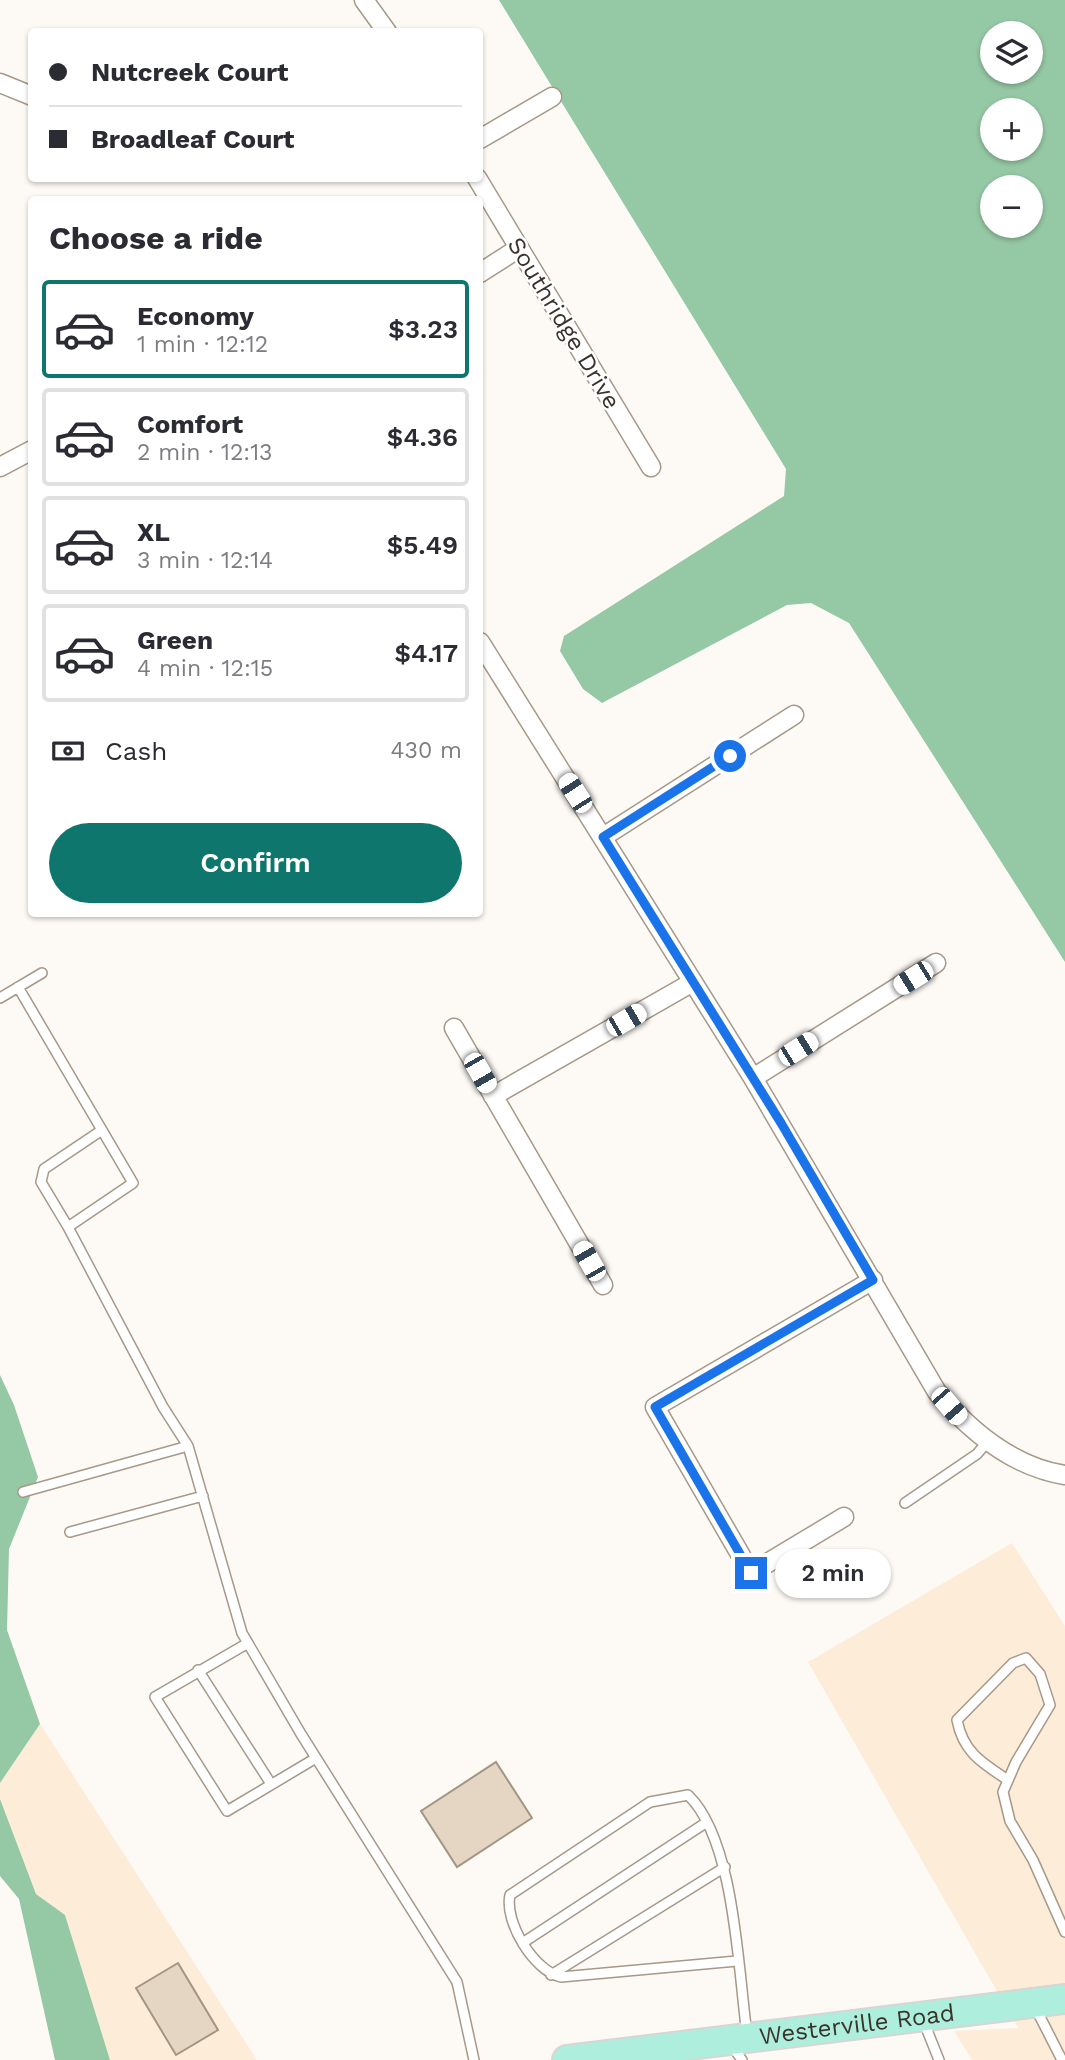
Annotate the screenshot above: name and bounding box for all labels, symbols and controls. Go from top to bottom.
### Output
map controls [980,21,1043,238]
button: layers [980,21,1043,84]
text: Nutcreek Court [91,57,288,87]
button: + [980,98,1043,161]
text: Broadleaf Court [91,124,294,154]
button: − [980,175,1043,238]
text: Choose a ride [49,219,263,257]
street label: Southridge Drive [502,232,626,414]
icon: car [53,298,116,361]
text: Economy [137,301,254,331]
text: $3.23 [388,314,458,344]
text: 1 min · 12:12 [137,331,268,358]
icon: car [53,406,116,469]
text: Comfort [137,409,243,439]
text: $4.36 [387,422,458,452]
text: 2 min · 12:13 [137,439,273,466]
icon: car [53,514,116,577]
text: XL [137,517,170,547]
text: $5.49 [387,530,458,560]
text: 3 min · 12:14 [137,547,273,574]
icon: car [53,622,116,685]
text: Green [137,625,213,655]
text: $4.17 [395,638,458,668]
text: 4 min · 12:15 [137,655,273,682]
icon: cash [49,732,87,770]
text: Cash [105,736,167,766]
text: 430 m [390,737,462,764]
route start [714,740,746,772]
car [555,770,596,816]
button: Confirm [49,823,462,903]
car [890,958,937,998]
car [603,1000,650,1040]
car [775,1029,822,1069]
car [461,1050,500,1096]
car [570,1238,609,1284]
car [928,1383,971,1429]
callout: 2 min [776,1548,891,1598]
route end [735,1557,767,1589]
text: 2 min [801,1560,865,1587]
street label: Westerville Road [757,1999,956,2050]

